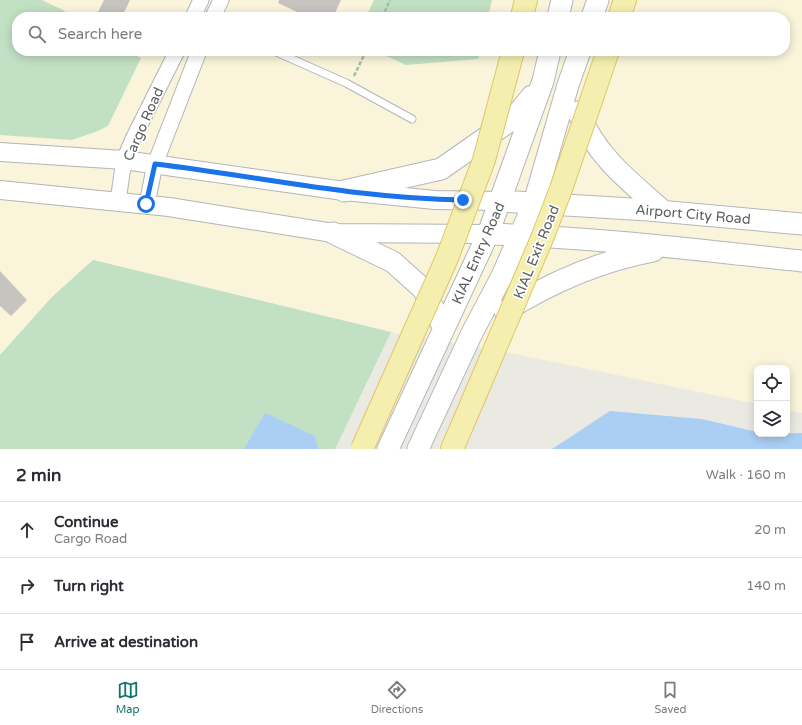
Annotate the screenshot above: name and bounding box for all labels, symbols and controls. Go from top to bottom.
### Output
search box [12,12,790,56]
icon: search [26,23,48,45]
text: Search here [58,25,142,43]
street label: Cargo Road [120,85,167,164]
route end [454,191,472,209]
route start [137,195,155,213]
street label: KIAL Entry Road [448,200,509,307]
street label: Airport City Road [635,201,751,228]
street label: KIAL Exit Road [510,203,563,302]
map controls [754,365,790,437]
button: locate [754,365,790,401]
button: layers [754,401,790,437]
text: 2 min [16,465,61,486]
text: Walk · 160 m [706,467,786,483]
text: Continue [54,513,118,531]
icon: ahead [16,519,38,541]
text: 20 m [754,522,786,538]
text: Cargo Road [54,531,127,547]
icon: right [16,575,38,597]
text: Turn right [54,577,124,595]
text: 140 m [746,578,786,594]
icon: arrive [16,631,38,653]
text: Arrive at destination [54,633,198,651]
tab: Map [116,679,139,716]
tab: Directions [371,679,423,716]
tab: Saved [655,679,686,716]

